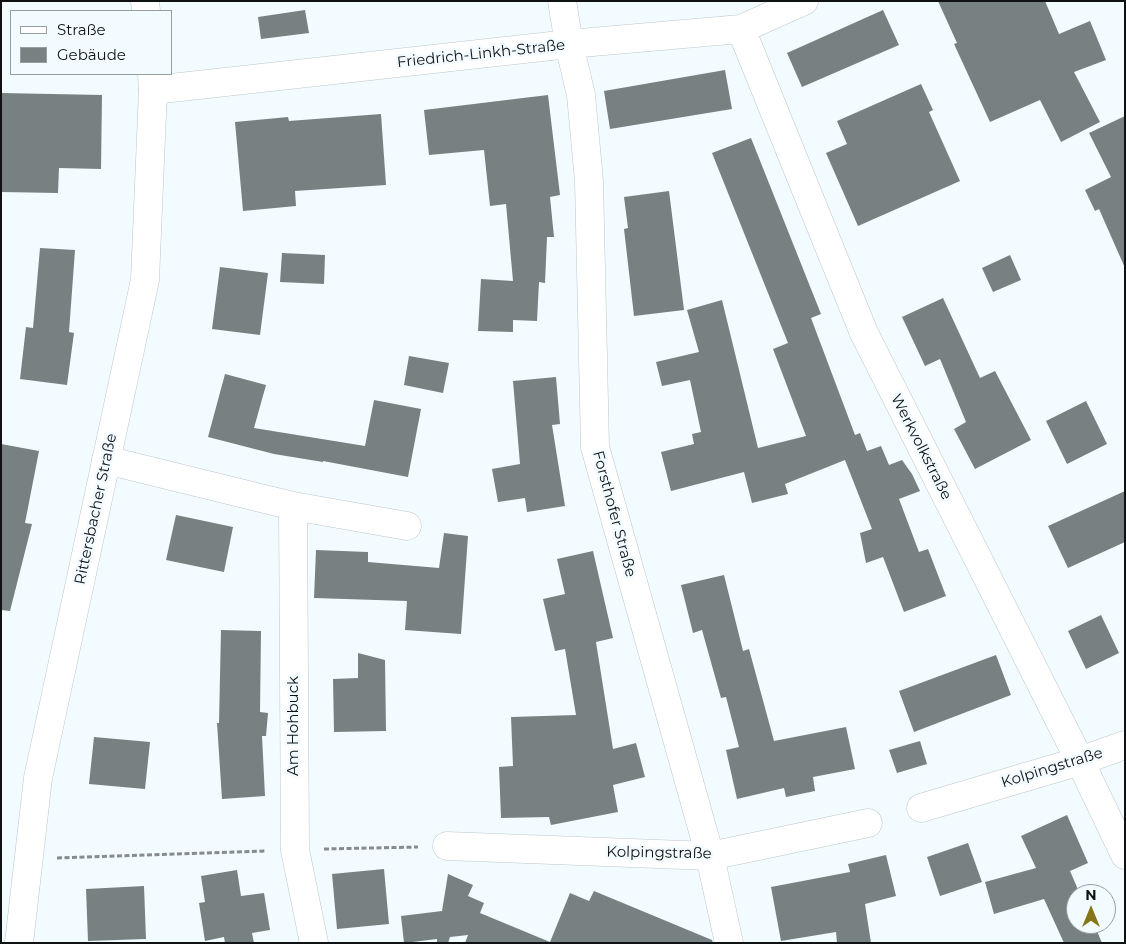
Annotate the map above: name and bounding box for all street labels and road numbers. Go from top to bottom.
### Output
street label: Friedrich-Linkh-Straße [396,36,566,72]
street label: Werkvolkstraße [887,391,955,503]
street label: Rittersbacher Straße [71,432,121,586]
street label: Forsthofer Straße [588,449,640,579]
street label: Am Hohbuck [285,676,303,776]
street label: Kolpingstraße [999,744,1105,792]
street label: Kolpingstraße [606,843,712,863]

